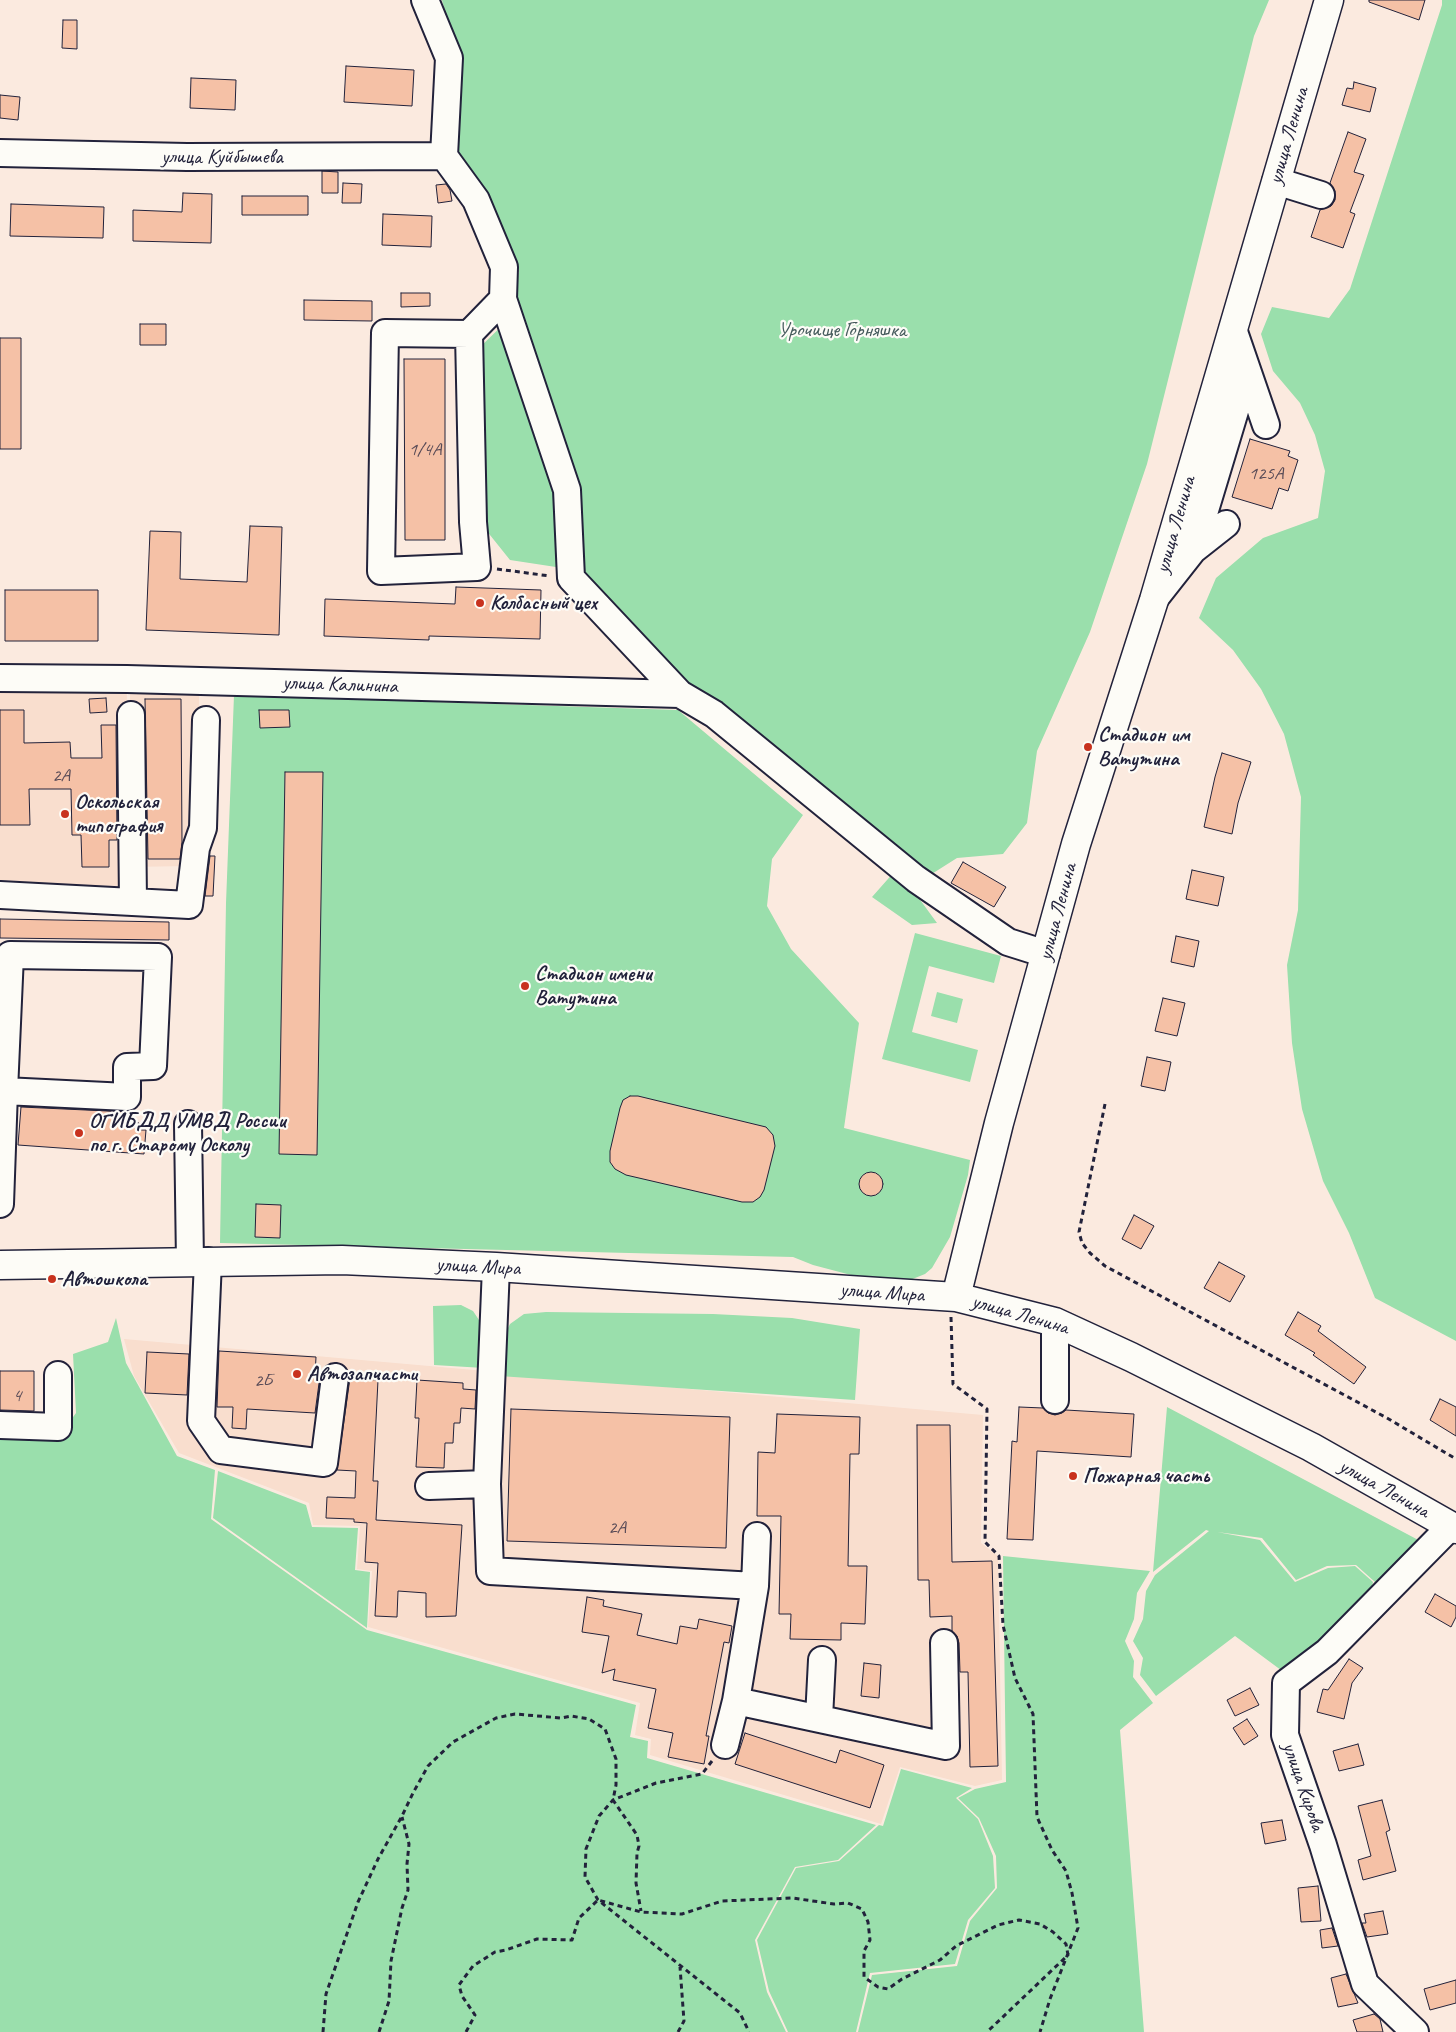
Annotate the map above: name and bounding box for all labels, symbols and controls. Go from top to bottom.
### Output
street label: улица Ленина [1263,85,1315,187]
street label: улица Куйбышева [161,144,283,170]
park label: Урочище Горняшка [778,317,906,343]
house number: 1/4А [409,439,441,461]
house number: 125А [1248,463,1284,485]
street label: улица Ленина [1150,474,1202,576]
place label: Колбасный цех [490,590,597,616]
marker: Колбасный цех [474,597,486,609]
street label: улица Калинина [282,670,398,700]
place label: Стадион им Ватутина [1098,722,1190,772]
marker: Стадион им Ватутина [1082,741,1094,753]
house number: 2А [52,765,70,787]
place label: Оскольская типография [75,789,162,839]
marker: Оскольская типография [59,808,71,820]
street label: улица Ленина [1033,861,1083,963]
place label: Стадион имени Ватутина [535,961,652,1011]
marker: Стадион имени Ватутина [519,980,531,992]
place label: ОГИБДД УМВД России по г. Старому Осколу [89,1108,286,1158]
marker: ОГИБДД УМВД России по г. Старому Осколу [73,1127,85,1139]
street label: улица Мира [435,1252,521,1282]
place label: Автошкола [62,1266,147,1292]
marker: Автошкола [46,1273,58,1285]
street label: улица Мира [839,1277,925,1309]
street label: улица Ленина [969,1289,1071,1341]
place label: Автозапчасти [307,1361,417,1387]
marker: Автозапчасти [291,1368,303,1380]
house number: 2Б [254,1370,272,1392]
house number: 4 [13,1385,21,1407]
street label: улица Ленина [1334,1454,1434,1524]
place label: Пожарная часть [1083,1463,1209,1489]
marker: Пожарная часть [1067,1470,1079,1482]
house number: 2А [608,1517,626,1539]
street label: улица Кирова [1276,1739,1330,1835]

